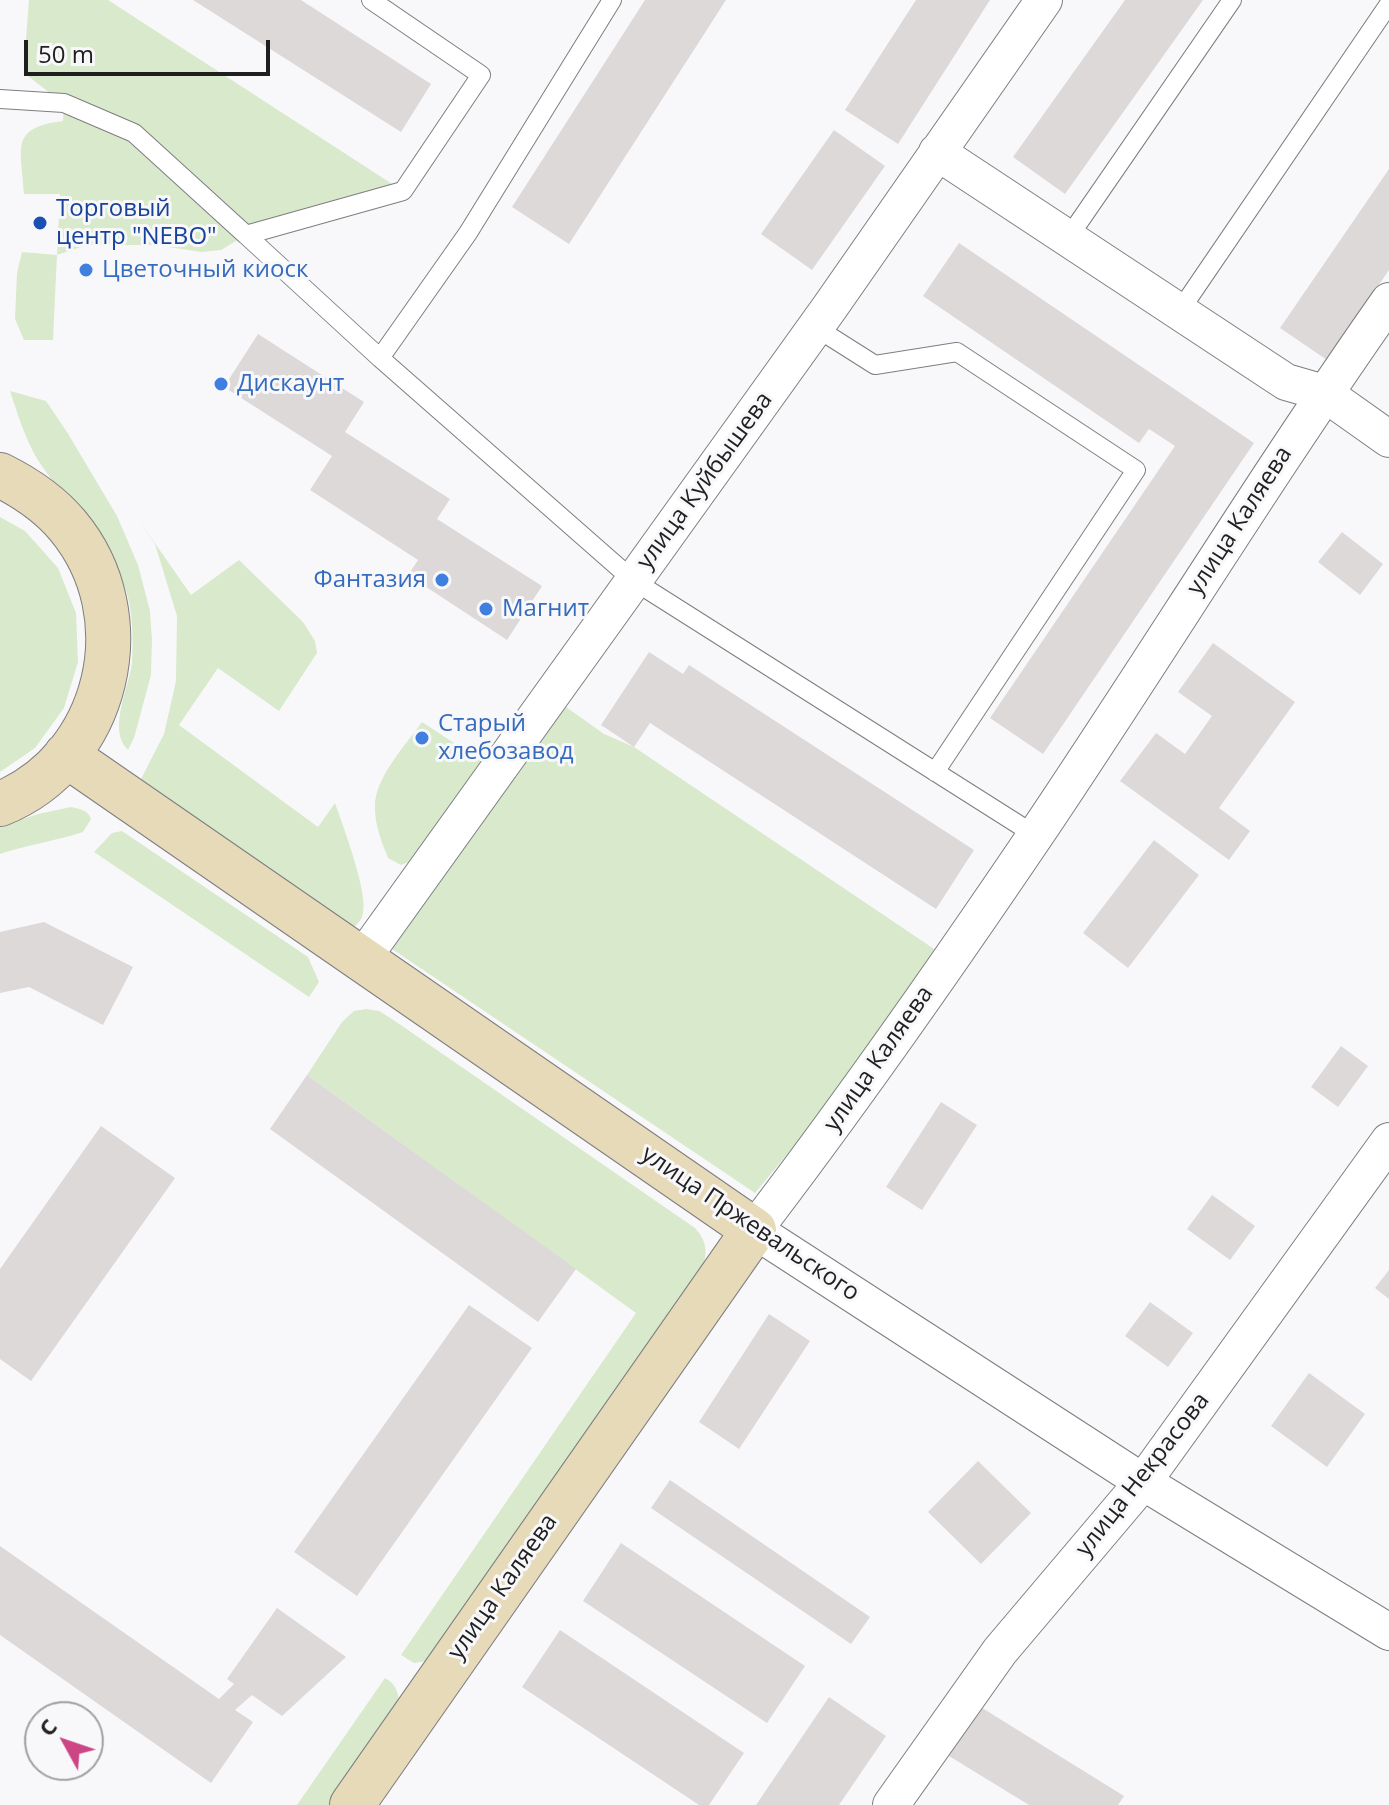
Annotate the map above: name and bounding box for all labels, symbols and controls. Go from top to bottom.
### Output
scale bar [28,24,274,74]
text: 50 m [38,37,94,70]
place label: Торговый центр "NEBO" [56,195,217,251]
marker: Торговый центр "NEBO" [31,214,49,232]
place label: Цветочный киоск [102,256,308,284]
marker: Цветочный киоск [77,261,95,279]
place label: Дискаунт [237,370,344,398]
marker: Дискаунт [212,375,230,393]
street label: улица Куйбышева [631,387,779,575]
street label: улица Каляева [1181,441,1299,601]
place label: Фантазия [314,566,426,594]
marker: Фантазия [433,571,451,589]
place label: Магнит [502,595,589,623]
marker: Магнит [477,600,495,618]
place label: Старый хлебозавод [438,710,573,766]
marker: Старый хлебозавод [413,729,431,747]
street label: улица Каляева [818,981,940,1137]
street label: улица Пржевальского [635,1140,865,1308]
street label: улица Некрасова [1070,1387,1216,1563]
street label: улица Каляева [442,1509,564,1665]
north arrow [24,1701,104,1781]
text: С [31,1712,63,1742]

